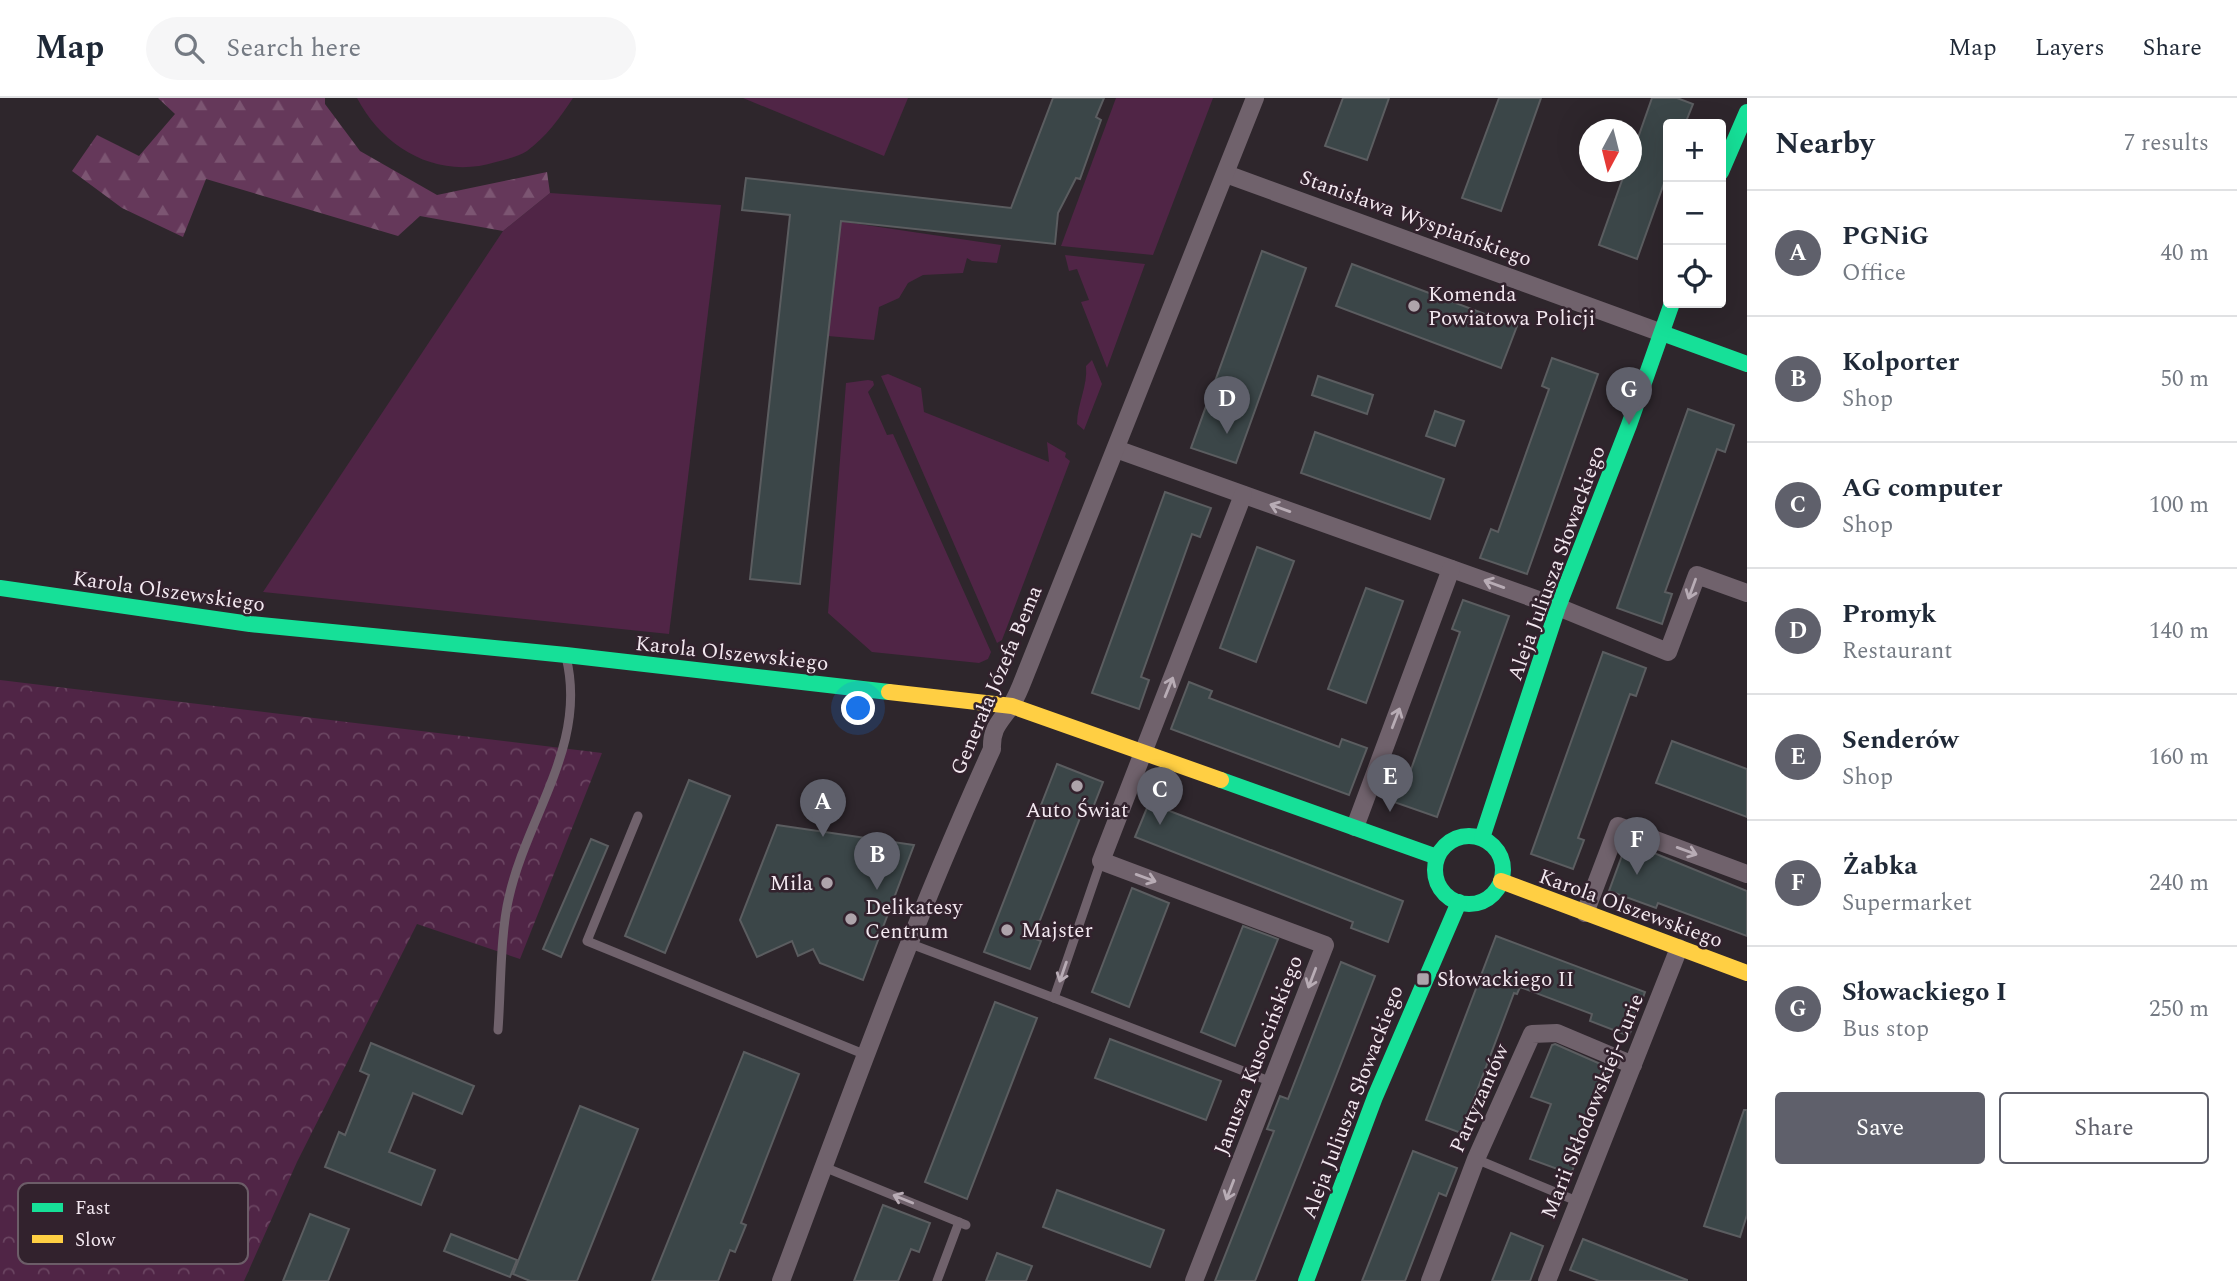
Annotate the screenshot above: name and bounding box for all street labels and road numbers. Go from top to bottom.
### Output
street label: Stanisława Wyspiańskiego [1295,162,1536,276]
street label: Aleja Juliusza Słowackiego [1499,441,1614,685]
street label: Karola Olszewskiego [71,563,267,621]
street label: Generała Józefa Bema [942,580,1052,780]
street label: Karola Olszewskiego [634,628,830,680]
street label: Karola Olszewskiego [1534,861,1727,957]
street label: Janusza Kusocińskiego [1206,951,1312,1160]
street label: Aleja Juliusza Słowackiego [1294,981,1412,1224]
street label: Marii Skłodowskiej-Curie [1533,989,1653,1224]
street label: Partyzantów [1442,1038,1519,1158]

